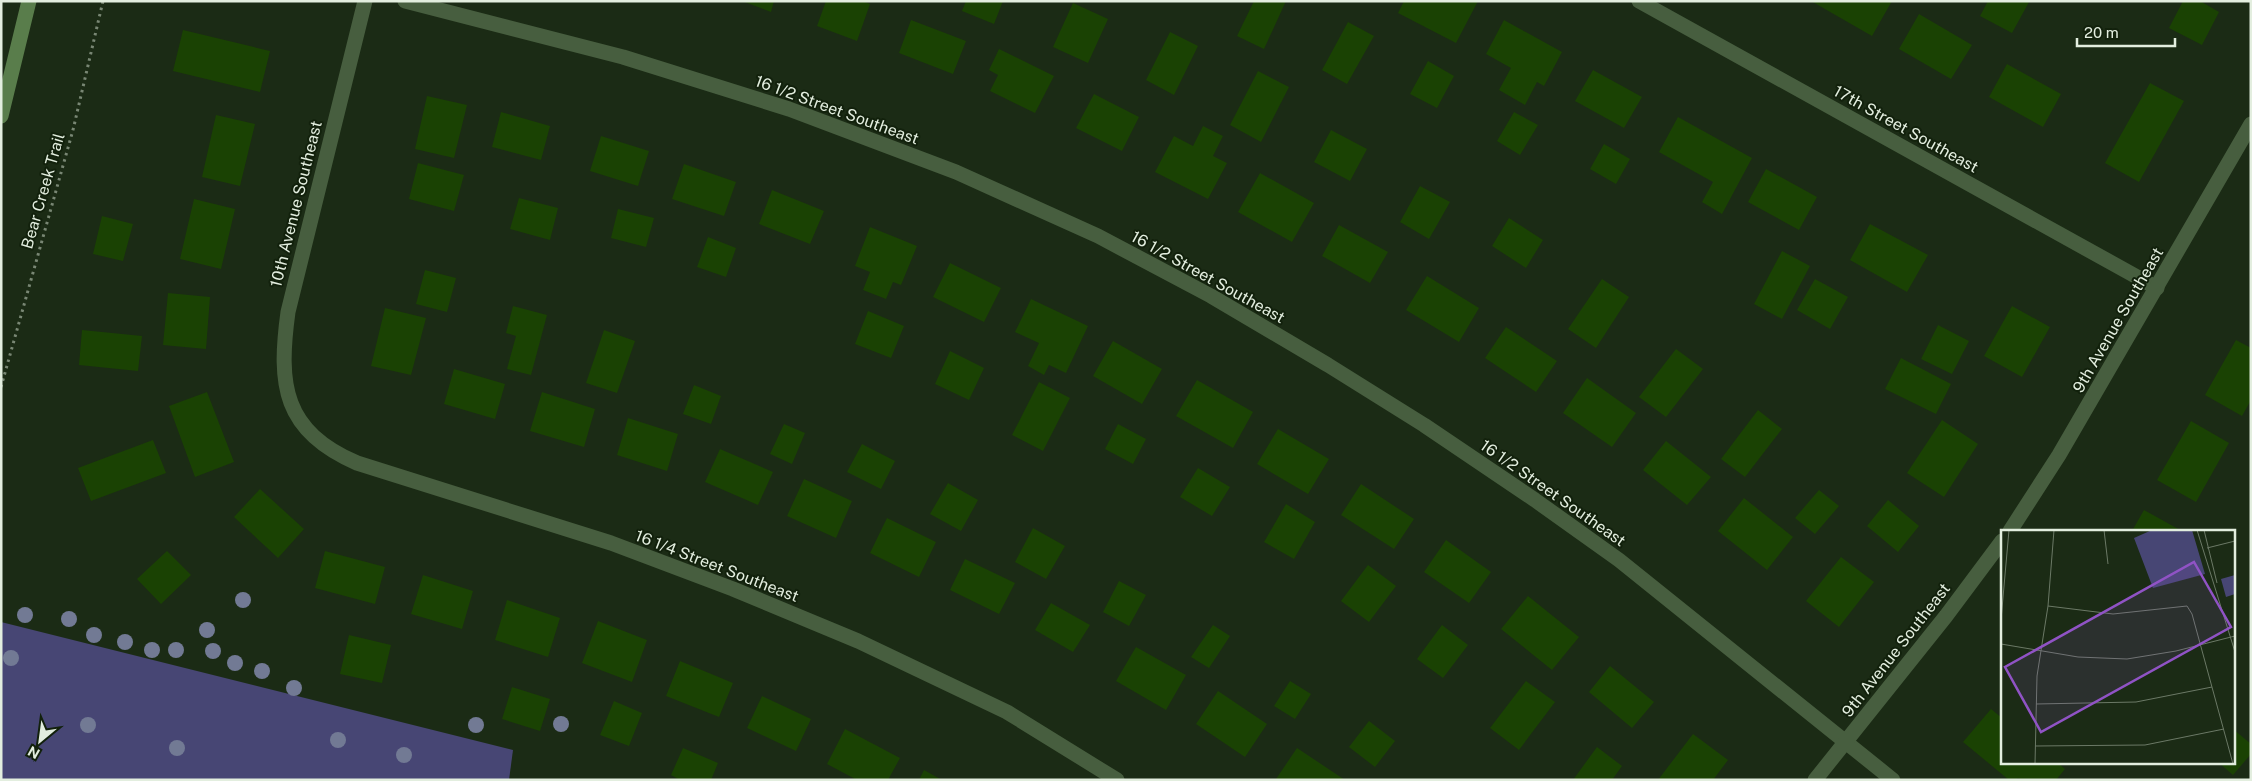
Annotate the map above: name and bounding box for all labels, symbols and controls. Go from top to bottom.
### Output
scale bar [2077,15,2174,47]
text: 20 m [2084,24,2119,41]
street label: 16 1/2 Street Southeast [753,72,921,148]
street label: 17th Street Southeast [1830,81,1982,177]
street label: 10th Avenue Southeast [266,119,326,289]
street label: Bear Creek Trail [17,131,69,251]
street label: 16 1/2 Street Southeast [1128,227,1288,327]
street label: 9th Avenue Southeast [2069,244,2167,396]
street label: 16 1/2 Street Southeast [1477,436,1629,550]
street label: 16 1/4 Street Southeast [633,526,801,606]
inset map [2001,530,2234,764]
street label: 9th Avenue Southeast [1838,579,1954,721]
north arrow [15,716,65,766]
text: N [25,743,42,762]

